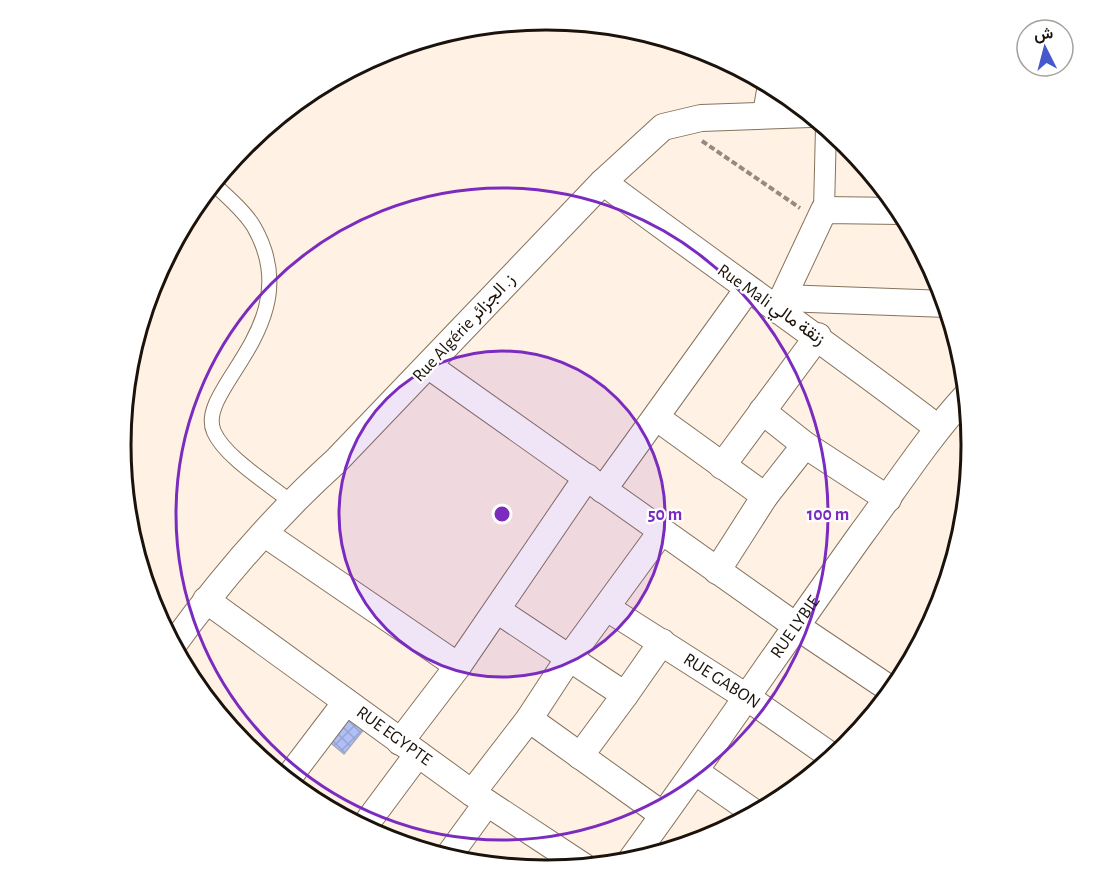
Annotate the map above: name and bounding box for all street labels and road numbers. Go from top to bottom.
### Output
street label: Rue Mali زنقة مالي [711,261,828,353]
street label: Rue Algérie ز. الجزائر [409,270,519,386]
street label: RUE LYBIE [768,592,824,662]
street label: RUE GABON [680,650,763,712]
street label: RUE EGYPTE [353,703,435,770]

